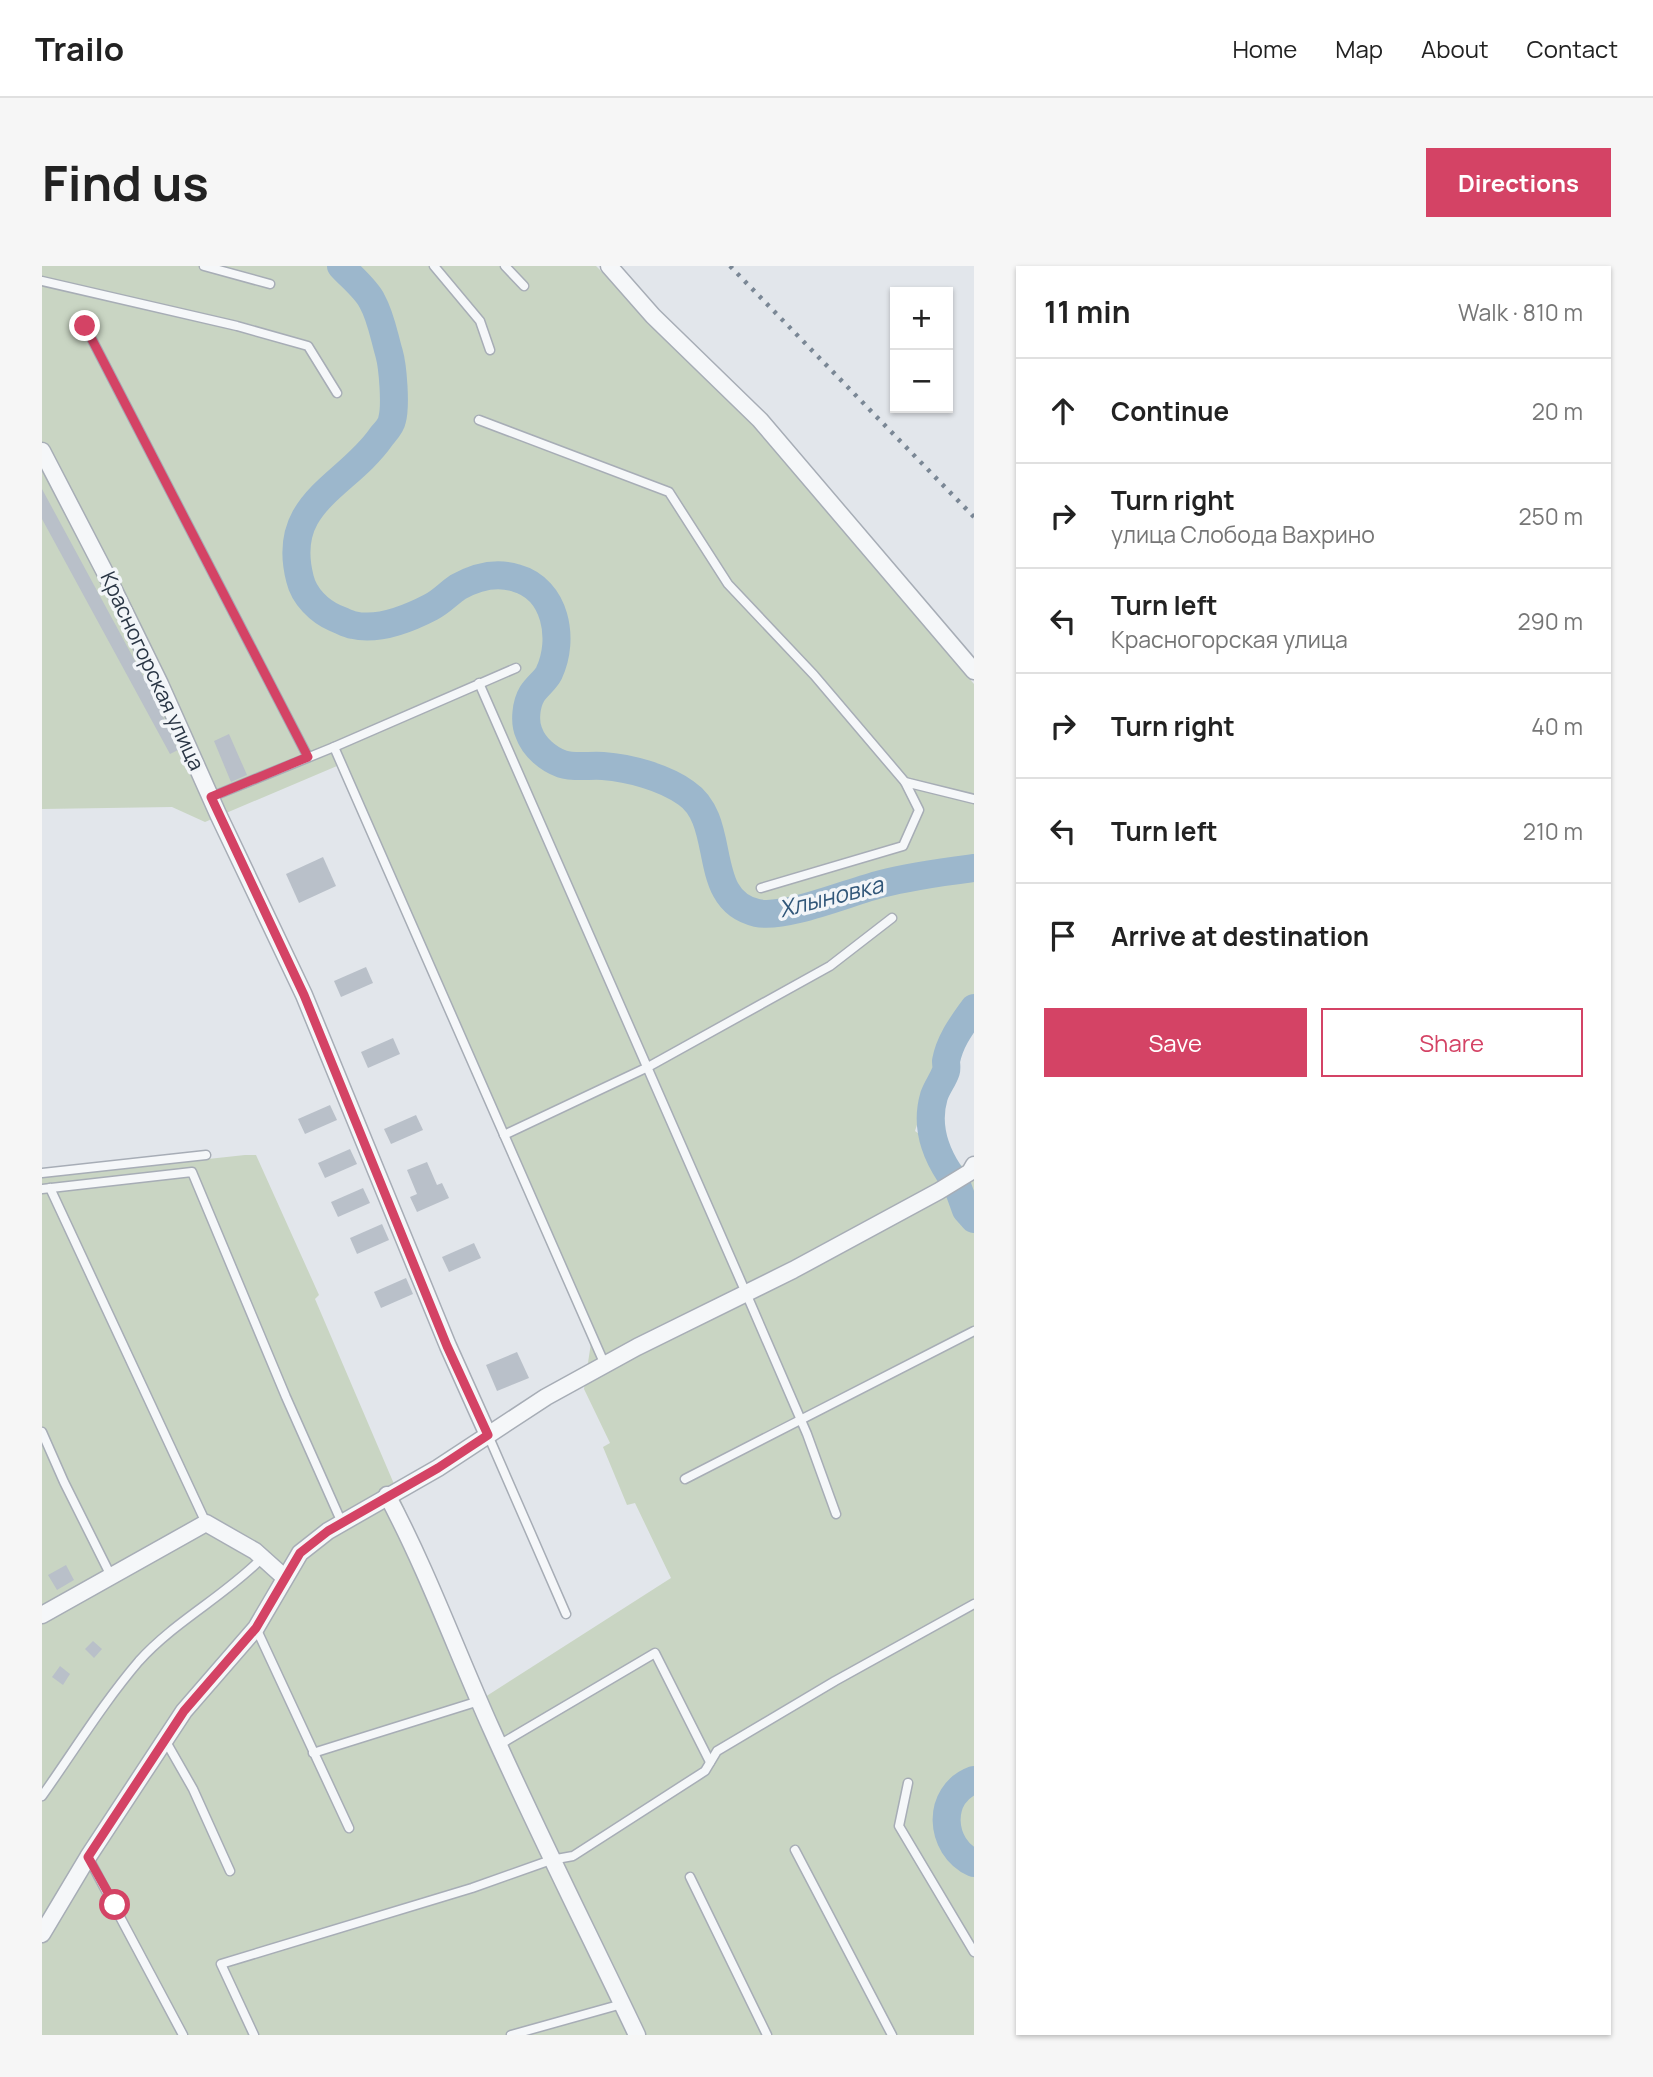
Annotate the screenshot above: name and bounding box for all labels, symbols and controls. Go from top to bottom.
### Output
text: Trailo [35,26,124,71]
text: Home [1232,32,1297,65]
text: Map [1335,32,1383,65]
text: About [1421,32,1489,65]
text: Contact [1527,32,1618,65]
button: Directions [1426,148,1611,217]
text: Find us [42,149,209,216]
map controls [890,287,953,413]
button: + [890,287,953,350]
text: 11 min [1044,291,1130,332]
text: Walk · 810 m [1458,296,1583,328]
route end [69,310,100,341]
button: − [890,350,953,413]
icon: ahead [1044,392,1082,430]
text: Continue [1111,393,1229,429]
text: 20 m [1532,395,1583,427]
text: Turn right [1111,482,1235,518]
icon: right [1044,497,1082,535]
text: 250 m [1518,500,1583,532]
text: улица Слобода Вахрино [1111,518,1375,550]
street label: Красногорская улица [95,567,211,774]
text: Turn left [1111,587,1218,623]
icon: left [1044,602,1082,640]
text: 290 m [1517,605,1583,637]
text: Красногорская улица [1111,623,1348,655]
icon: right [1044,707,1082,745]
text: Turn right [1111,708,1235,744]
text: 40 m [1531,710,1583,742]
icon: left [1044,812,1082,850]
text: Turn left [1111,813,1218,849]
text: 210 m [1523,815,1583,847]
water label: Хлыновка [776,867,887,924]
icon: arrive [1044,917,1082,955]
text: Arrive at destination [1111,918,1369,954]
button: Save [1044,1008,1307,1077]
button: Share [1321,1008,1583,1077]
route start [99,1889,130,1920]

